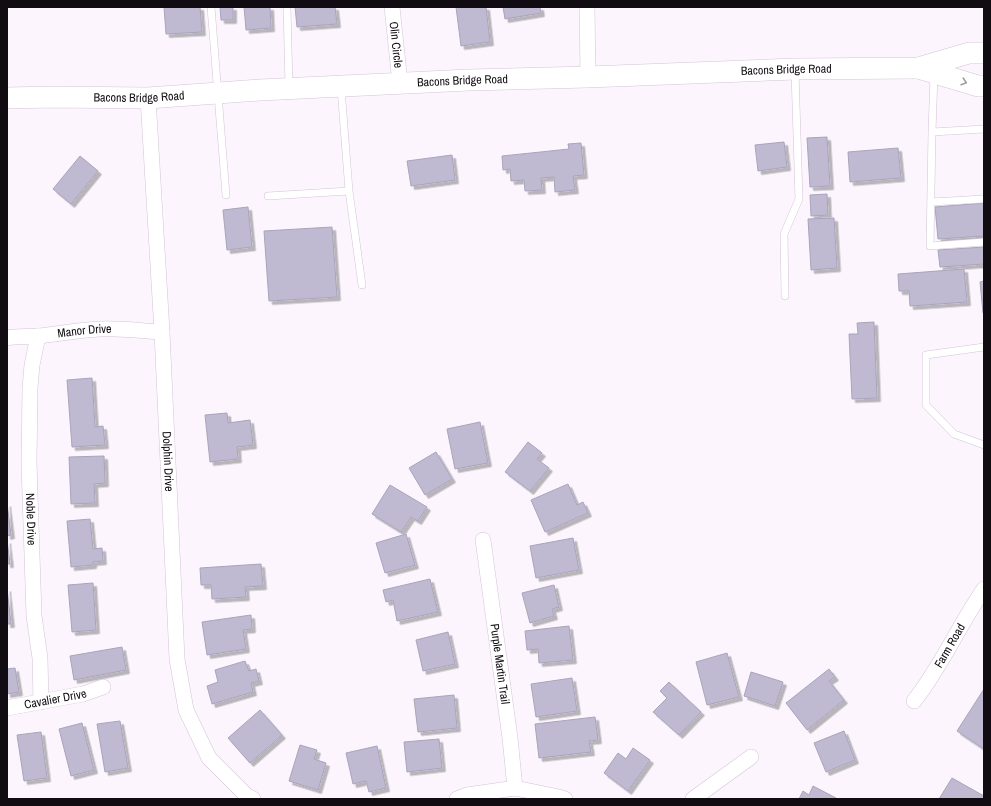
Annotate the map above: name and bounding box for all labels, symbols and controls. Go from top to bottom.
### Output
street label: Olin Circle [386,21,406,69]
street label: Bacons Bridge Road [740,61,832,79]
street label: Bacons Bridge Road [417,71,508,90]
one-way arrow [960,77,967,86]
street label: Bacons Bridge Road [93,87,185,106]
street label: Manor Drive [56,321,112,342]
street label: Dolphin Drive [159,431,177,492]
street label: Noble Drive [22,493,40,546]
street label: Farm Road [931,620,969,671]
street label: Purple Martin Trail [486,623,513,705]
street label: Cavalier Drive [23,685,89,713]

